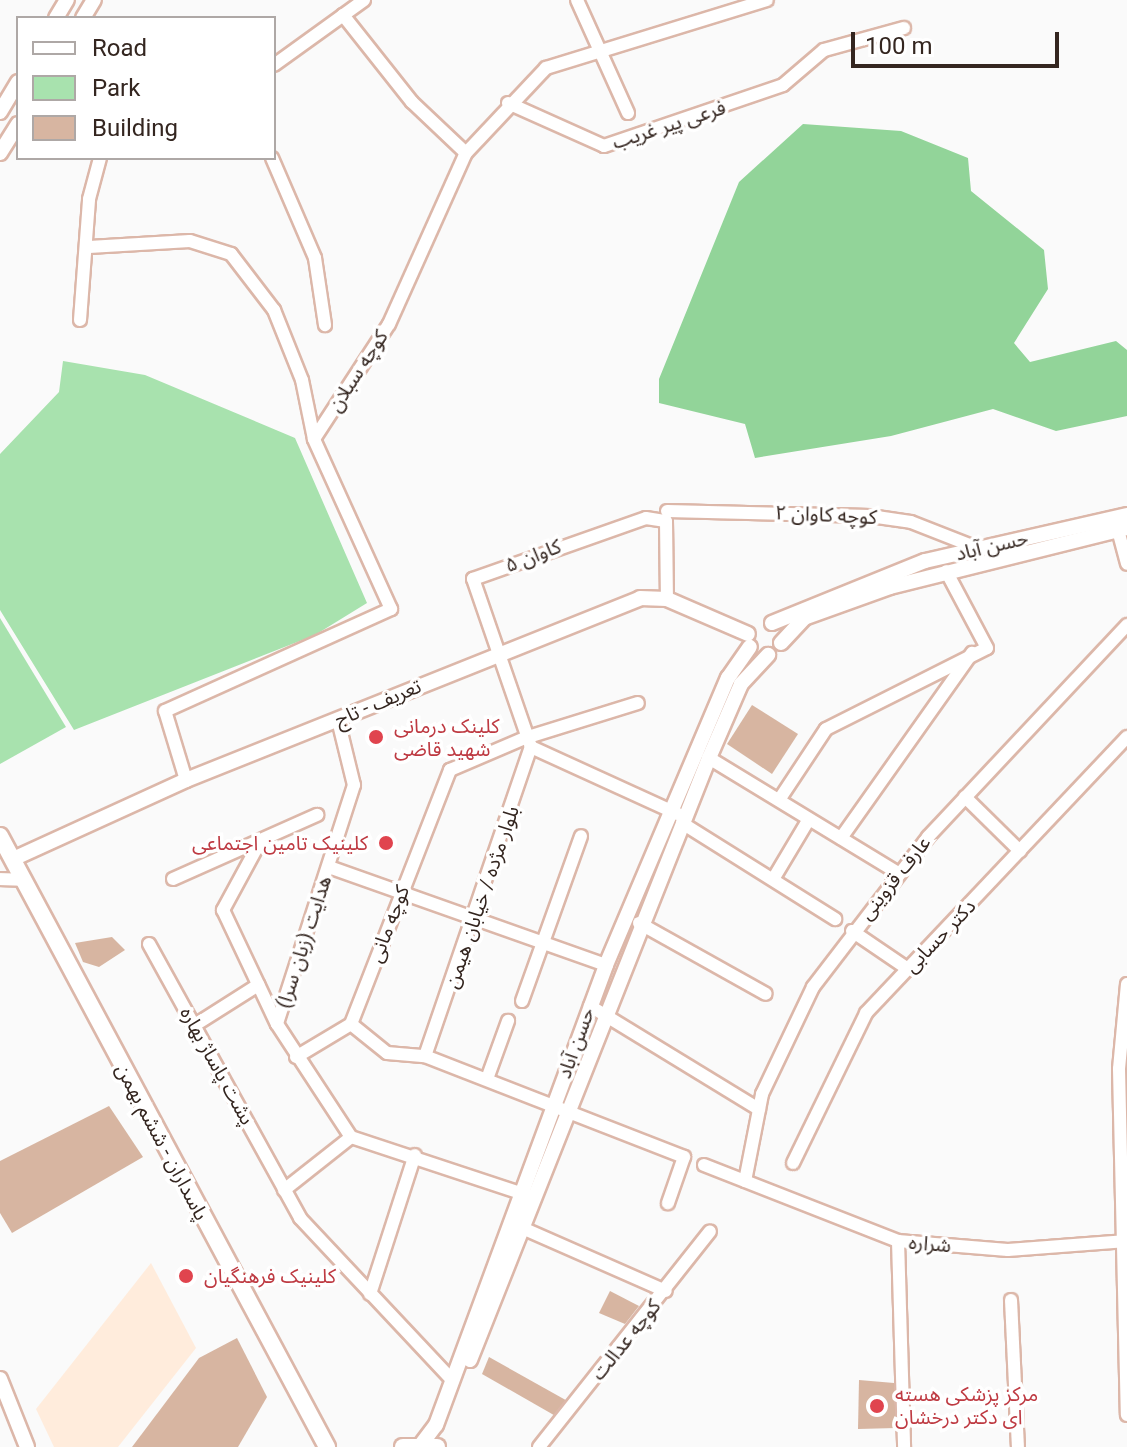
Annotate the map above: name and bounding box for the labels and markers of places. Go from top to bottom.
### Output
place label: کلینک درمانی شهید قاضی [394,714,500,761]
marker: کلینک درمانی شهید قاضی [365,726,387,748]
place label: کلینیک تامین اجتماعی [192,831,368,855]
marker: کلینیک تامین اجتماعی [375,832,397,854]
place label: کلینیک فرهنگیان [204,1264,336,1288]
marker: کلینیک فرهنگیان [175,1265,197,1287]
place label: مرکز پزشکی هسته ای دکتر درخشان [895,1382,1038,1429]
marker: مرکز پزشکی هسته ای دکتر درخشان [866,1395,888,1417]

